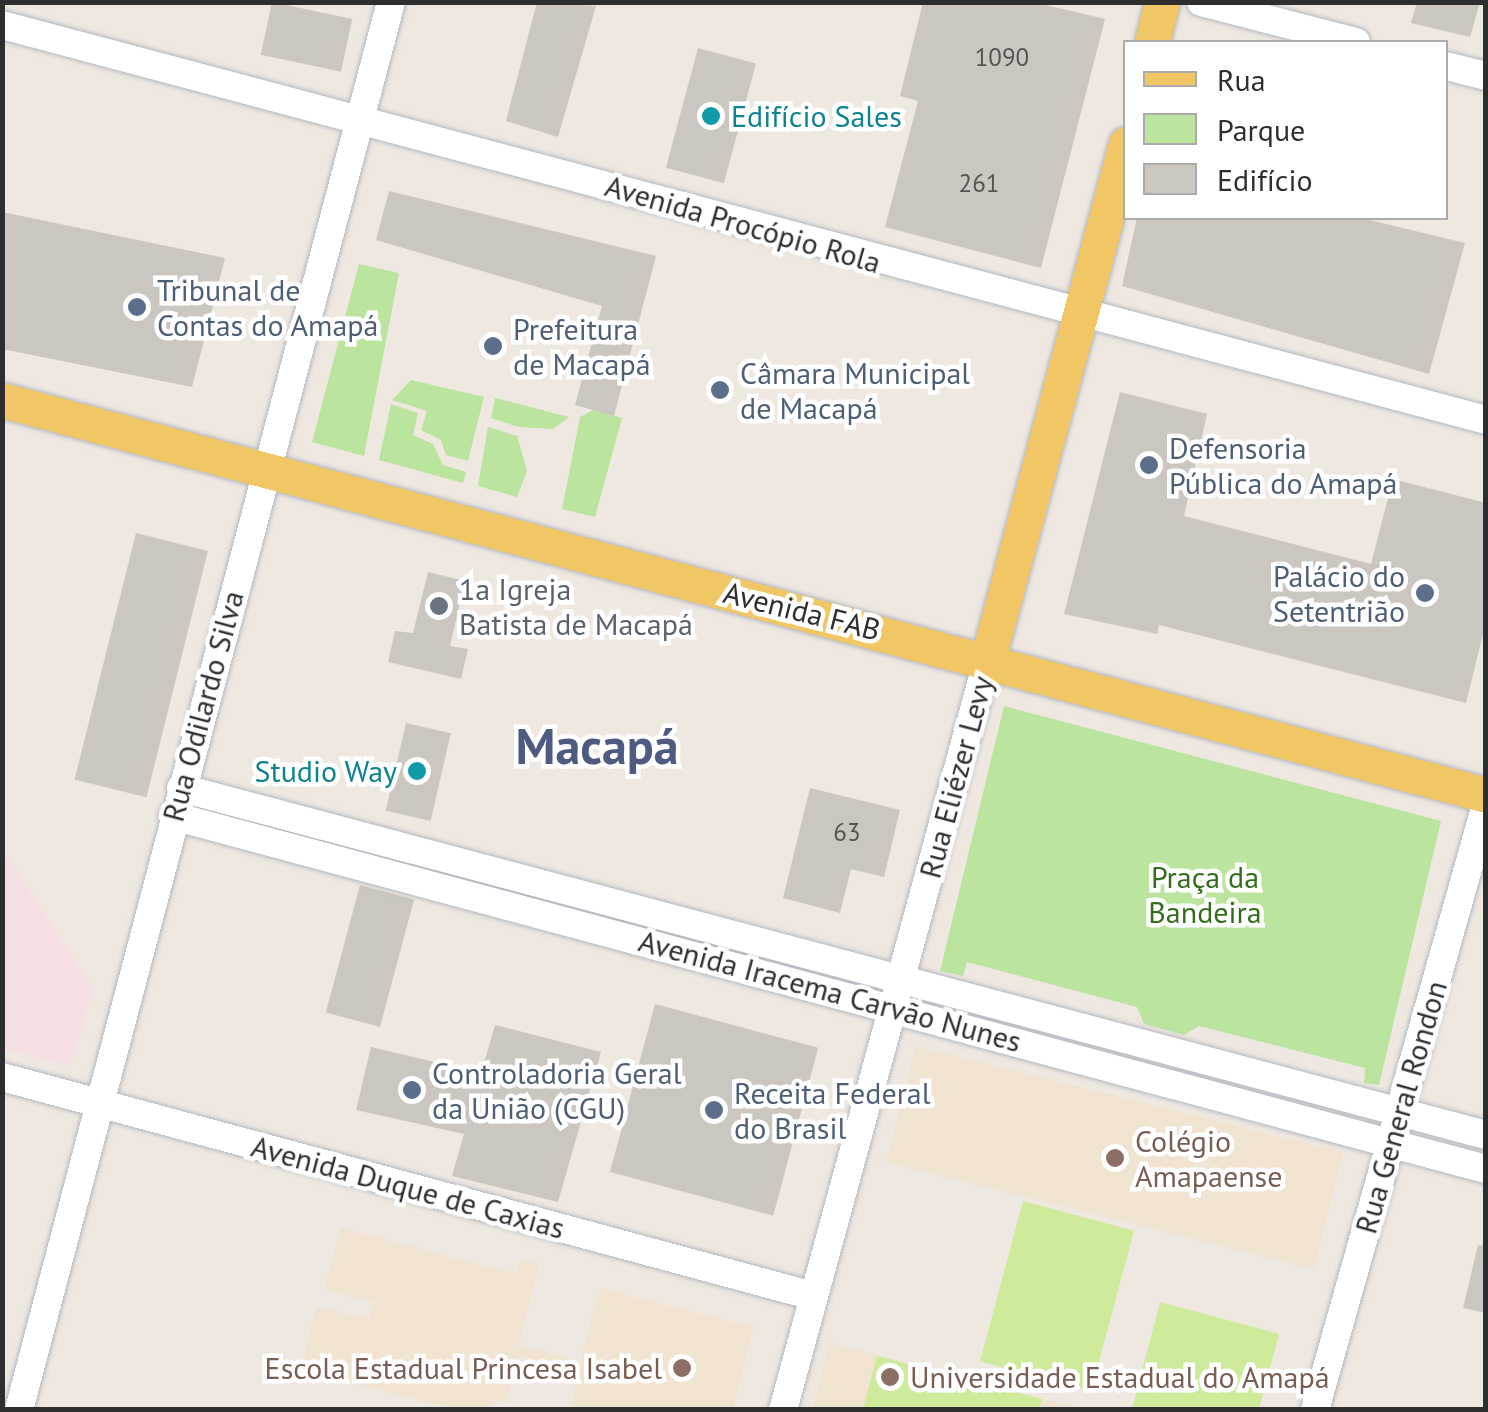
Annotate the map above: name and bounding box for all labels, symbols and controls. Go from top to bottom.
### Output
legend [1123,40,1448,220]
house number: 1090 [975,42,1029,72]
text: Rua [1217,60,1266,99]
place label: Edifício Sales [731,98,902,134]
marker: Edifício Sales [700,105,722,127]
text: Parque [1217,110,1305,149]
text: Edifício [1217,160,1313,199]
street label: Avenida Procópio Rola [601,167,885,281]
house number: 261 [959,168,999,198]
place label: Tribunal de Contas do Amapá [157,272,379,342]
marker: Tribunal de Contas do Amapá [126,296,148,318]
place label: Prefeitura de Macapá [513,311,651,382]
marker: Prefeitura de Macapá [482,335,504,357]
place label: Câmara Municipal de Macapá [740,355,970,426]
marker: Câmara Municipal de Macapá [709,379,731,401]
place label: Defensoria Pública do Amapá [1169,430,1398,500]
marker: Defensoria Pública do Amapá [1138,454,1160,476]
place label: Palácio do Setentrião [1273,558,1405,628]
place label: 1a Igreja Batista de Macapá [459,571,693,642]
street label: Avenida FAB [720,574,884,648]
marker: Palácio do Setentrião [1414,582,1436,604]
street label: Rua Odilardo Silva [155,587,251,825]
marker: 1a Igreja Batista de Macapá [428,595,450,617]
street label: Rua Eliézer Levy [912,672,1000,882]
district label: Macapá [515,716,679,776]
place label: Studio Way [254,753,397,789]
marker: Studio Way [406,760,428,782]
house number: 63 [833,817,861,847]
park label: Praça da Bandeira [1148,859,1262,930]
street label: Avenida Iracema Carvão Nunes [635,923,1025,1059]
street label: Rua General Rondon [1348,976,1454,1238]
place label: Controladoria Geral da União (CGU) [432,1055,681,1126]
place label: Receita Federal do Brasil [734,1075,930,1146]
marker: Controladoria Geral da União (CGU) [401,1079,423,1101]
marker: Receita Federal do Brasil [703,1099,725,1121]
place label: Colégio Amapaense [1135,1123,1282,1194]
street label: Avenida Duque de Caxias [248,1128,568,1246]
marker: Colégio Amapaense [1104,1147,1126,1169]
place label: Escola Estadual Princesa Isabel [265,1350,662,1386]
marker: Escola Estadual Princesa Isabel [671,1357,693,1379]
place label: Universidade Estadual do Amapá [910,1359,1331,1395]
marker: Universidade Estadual do Amapá [879,1366,901,1388]

